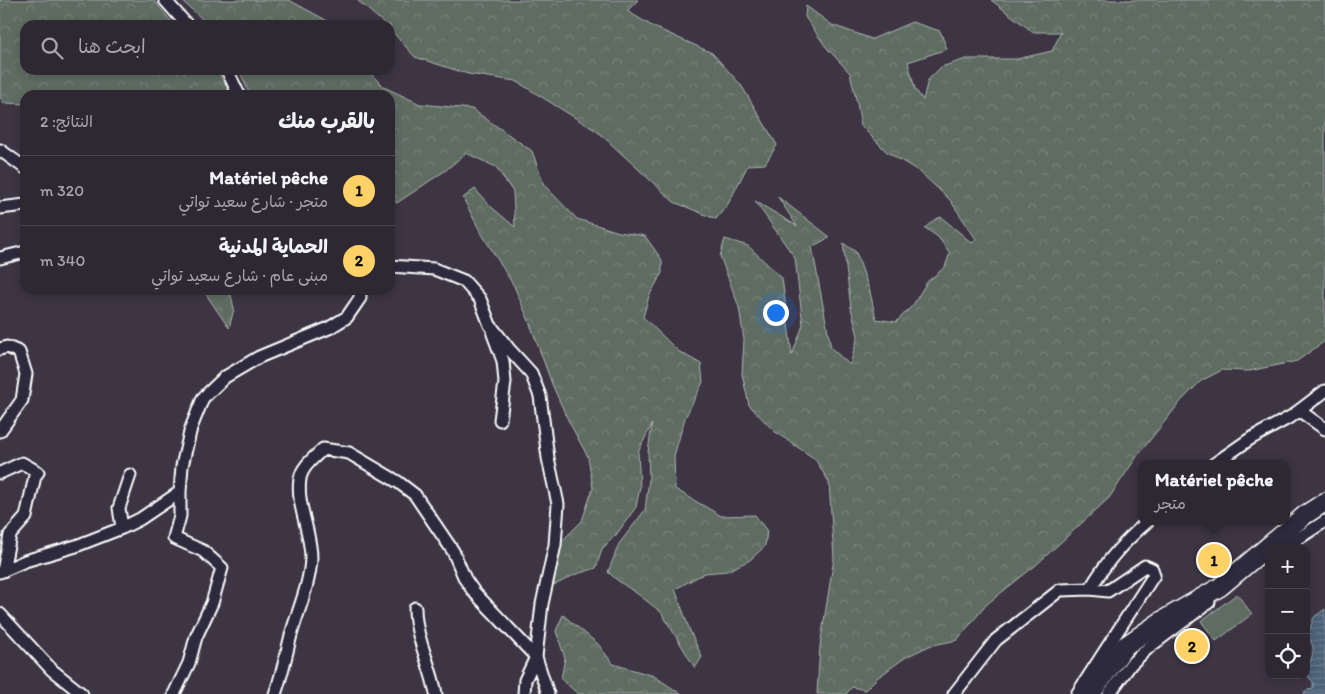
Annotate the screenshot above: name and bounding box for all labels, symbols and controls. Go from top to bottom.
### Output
search box [20,20,395,75]
icon: search [38,34,66,62]
text: ابحث هنا [78,35,146,58]
text: بالقرب منك [278,108,375,133]
text: النتائج: 2 [40,112,93,131]
text: Matériel pêche [209,166,328,189]
text: 320 m [40,181,84,200]
text: 1 [355,181,363,200]
text: متجر · شارع سعيد تواتي [178,192,328,211]
text: الحماية المدنية [219,235,328,258]
text: 340 m [40,251,85,270]
text: 2 [355,251,363,270]
text: مبنى عام · شارع سعيد تواتي [151,266,328,285]
your location [763,300,789,326]
popup [1138,460,1290,525]
text: Matériel pêche [1155,468,1273,491]
text: متجر [1155,494,1186,513]
pin: 1 [1198,541,1230,579]
map controls [1265,544,1310,679]
button: + [1265,544,1310,589]
button: − [1265,589,1310,634]
pin: 2 [1176,627,1208,665]
button: locate [1265,634,1310,679]

